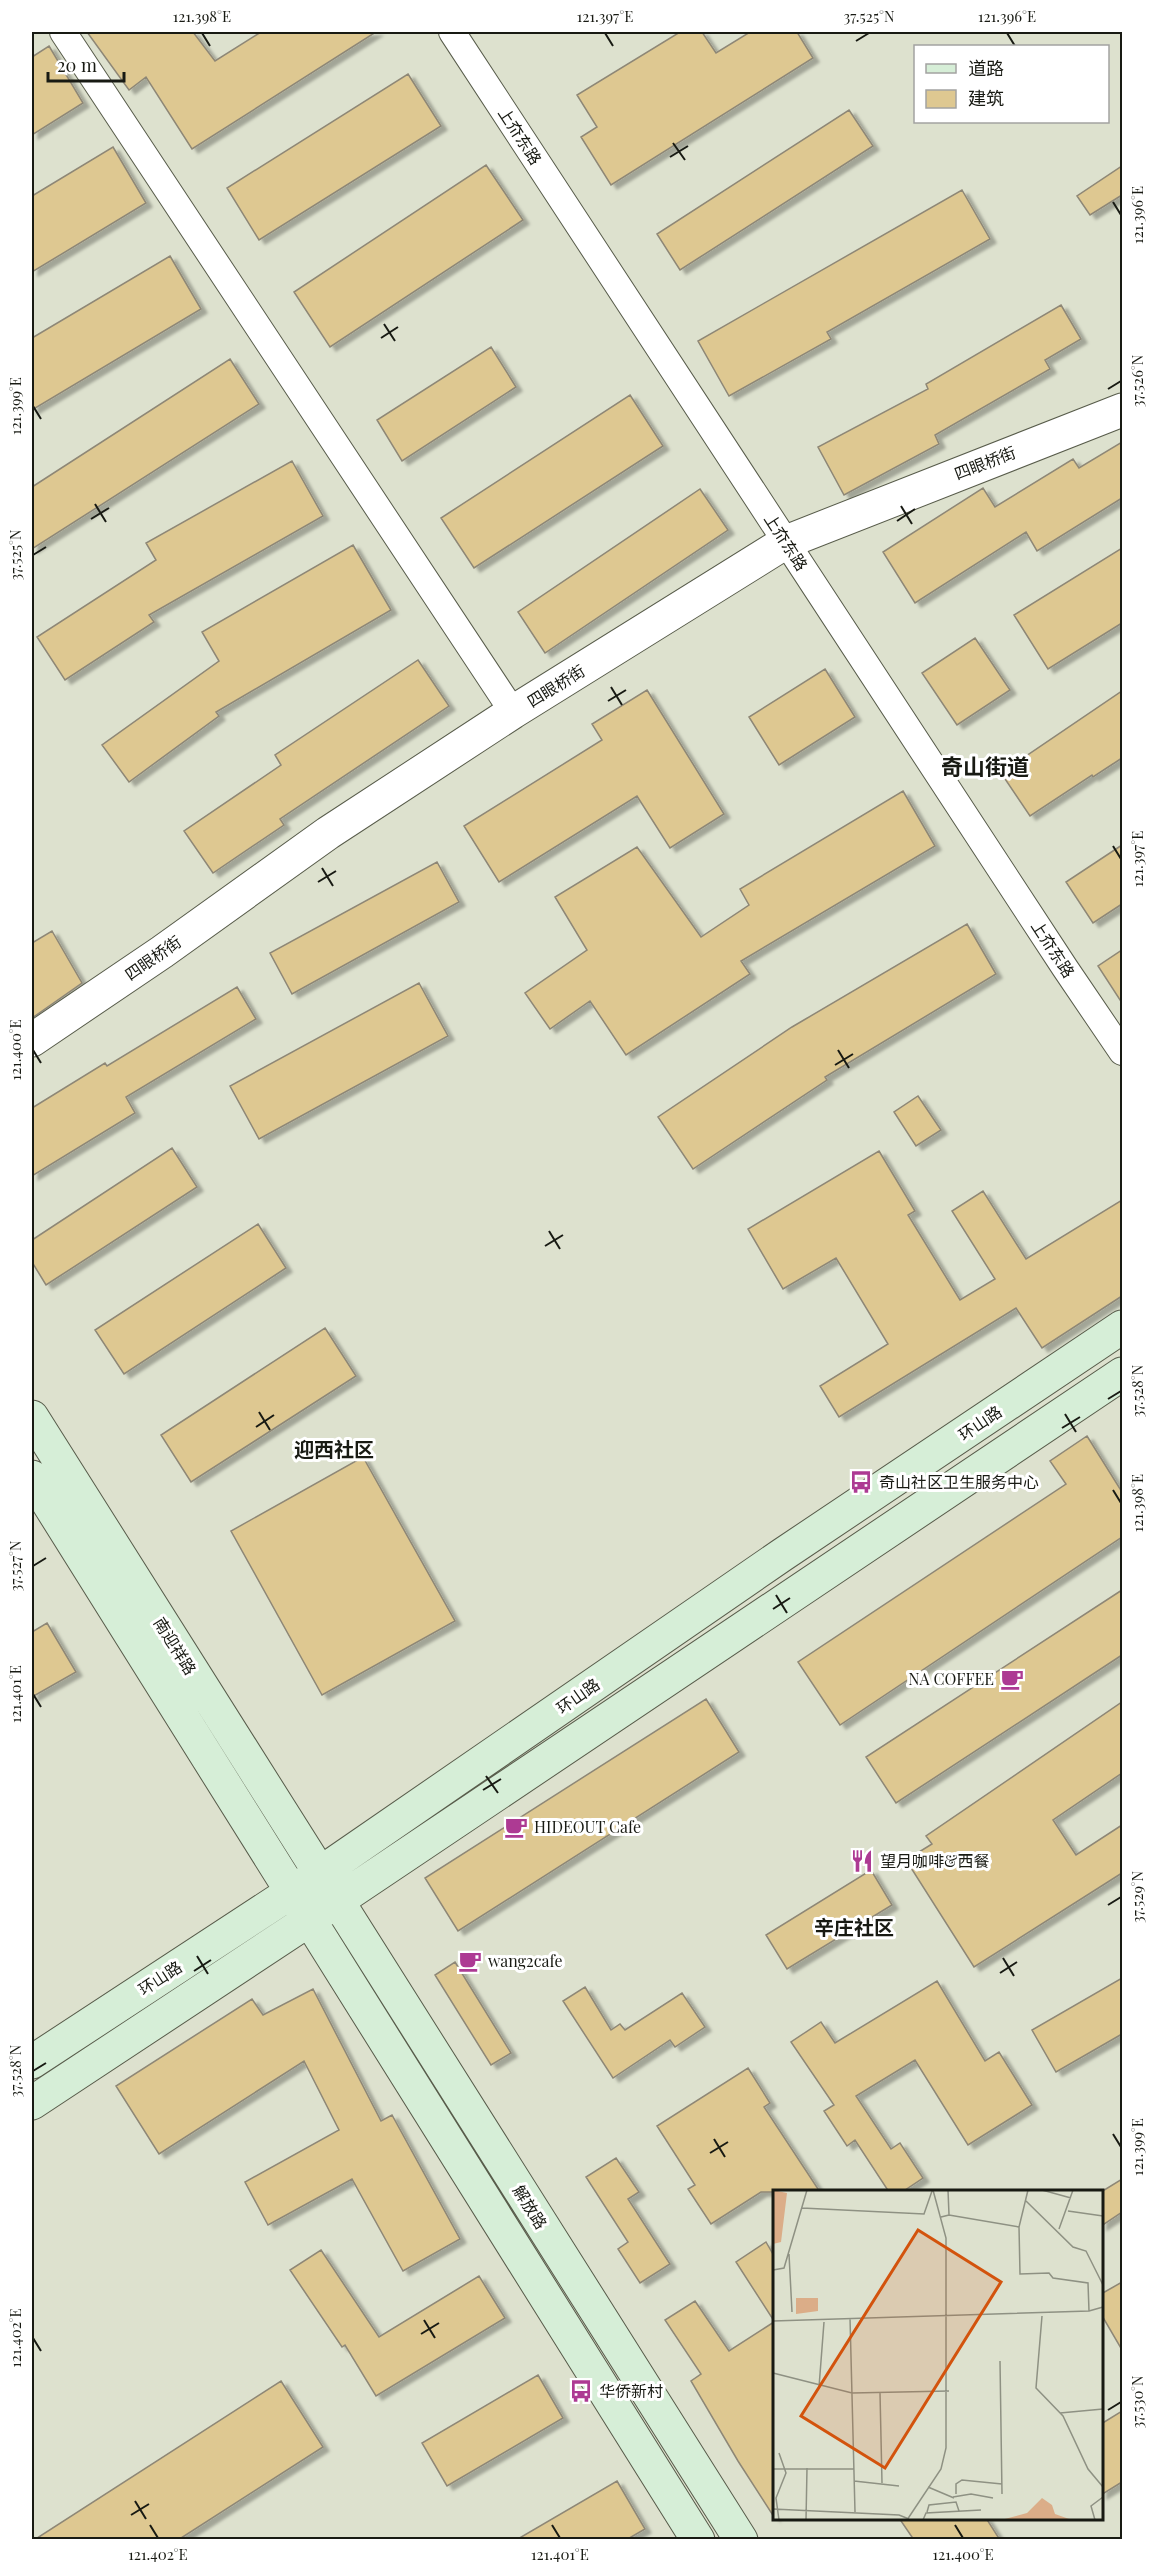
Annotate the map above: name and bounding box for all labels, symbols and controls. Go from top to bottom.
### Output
text: 121.398°E [173,6,231,26]
text: 121.397°E [577,6,633,26]
text: 37.525°N [843,6,895,26]
text: 121.396°E [978,6,1036,26]
scale bar [48,45,124,83]
legend [914,45,1109,123]
text: 20 m [57,53,97,77]
text: 道路 [968,56,1004,80]
text: 建筑 [968,86,1004,110]
street label: 上夼东路 [494,103,547,168]
text: 121.396°E [1127,186,1147,244]
text: 37.526°N [1127,354,1147,407]
text: 121.399°E [5,377,25,435]
street label: 四眼桥街 [951,441,1018,484]
street label: 上夼东路 [760,509,813,574]
text: 37.525°N [5,529,25,581]
street label: 四眼桥街 [523,660,588,711]
district label: 奇山街道 [941,751,1029,781]
text: 121.397°E [1127,831,1147,887]
street label: 上夼东路 [1027,916,1080,981]
street label: 四眼桥街 [120,931,185,985]
text: 121.400°E [5,1019,25,1081]
text: 37.528°N [1127,1364,1147,1417]
street label: 环山路 [954,1400,1005,1445]
district label: 迎西社区 [294,1435,374,1462]
bus stop icon: 奇山社区卫生服务中心 [848,1469,874,1495]
place label: 奇山社区卫生服务中心 [879,1471,1039,1492]
text: 121.398°E [1127,1474,1147,1532]
text: 37.527°N [5,1540,25,1592]
street label: 南迎祥路 [150,1613,201,1678]
text: 121.401°E [5,1665,25,1723]
cafe icon: NA COFFEE [999,1666,1025,1692]
place label: NA COFFEE [908,1668,994,1689]
street label: 环山路 [552,1673,603,1718]
cafe icon: HIDEOUT Cafe [503,1814,529,1840]
place label: HIDEOUT Cafe [534,1816,641,1837]
restaurant icon: 望月咖啡&西餐 [849,1848,875,1874]
place label: 望月咖啡&西餐 [880,1850,989,1871]
text: 37.529°N [1127,1870,1147,1923]
district label: 辛庄社区 [814,1913,894,1940]
cafe icon: wang2cafe [457,1948,483,1974]
place label: wang2cafe [488,1950,563,1971]
street label: 环山路 [134,1956,186,1999]
text: 37.528°N [5,2044,25,2097]
text: 121.399°E [1127,2118,1147,2176]
street label: 解放路 [509,2181,552,2233]
inset map [773,2190,1103,2520]
text: 121.402°E [5,2308,25,2368]
text: 37.530°N [1127,2375,1147,2429]
bus stop icon: 华侨新村 [568,2378,594,2404]
place label: 华侨新村 [599,2380,663,2401]
text: 121.402°E [128,2544,188,2564]
text: 121.401°E [531,2544,589,2564]
text: 121.400°E [932,2544,994,2564]

